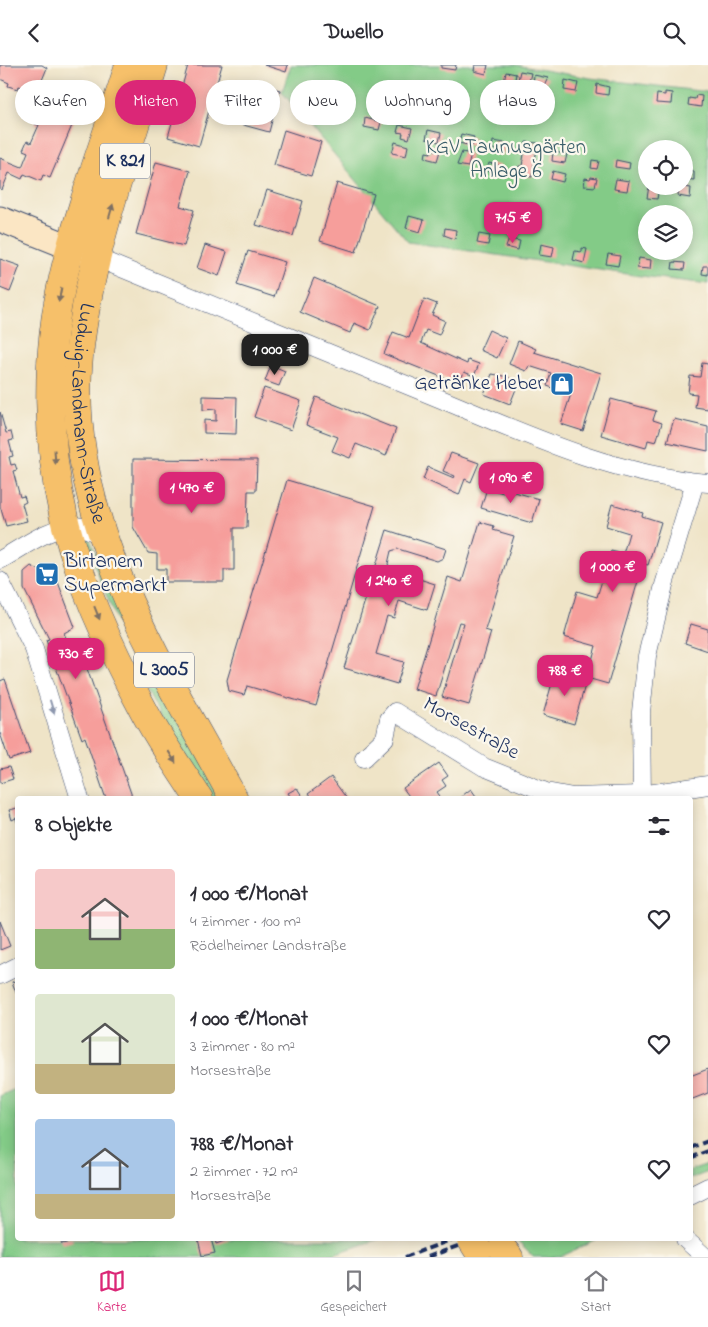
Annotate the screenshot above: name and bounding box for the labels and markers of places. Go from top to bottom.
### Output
pin: 715 € [478,201,548,244]
pin: 1 000 € [229,333,321,376]
place label: Getränke Heber [414,369,544,399]
shop icon: Getränke Heber [549,371,575,397]
pin: 1 090 € [465,461,557,504]
pin: 1 470 € [146,471,238,514]
place label: Birtanem Supermarkt [63,547,167,601]
pin: 1 000 € [567,551,659,593]
supermarket icon: Birtanem Supermarkt [34,561,60,587]
pin: 1 240 € [343,565,435,607]
pin: 730 € [41,637,111,680]
pin: 788 € [530,655,600,697]

